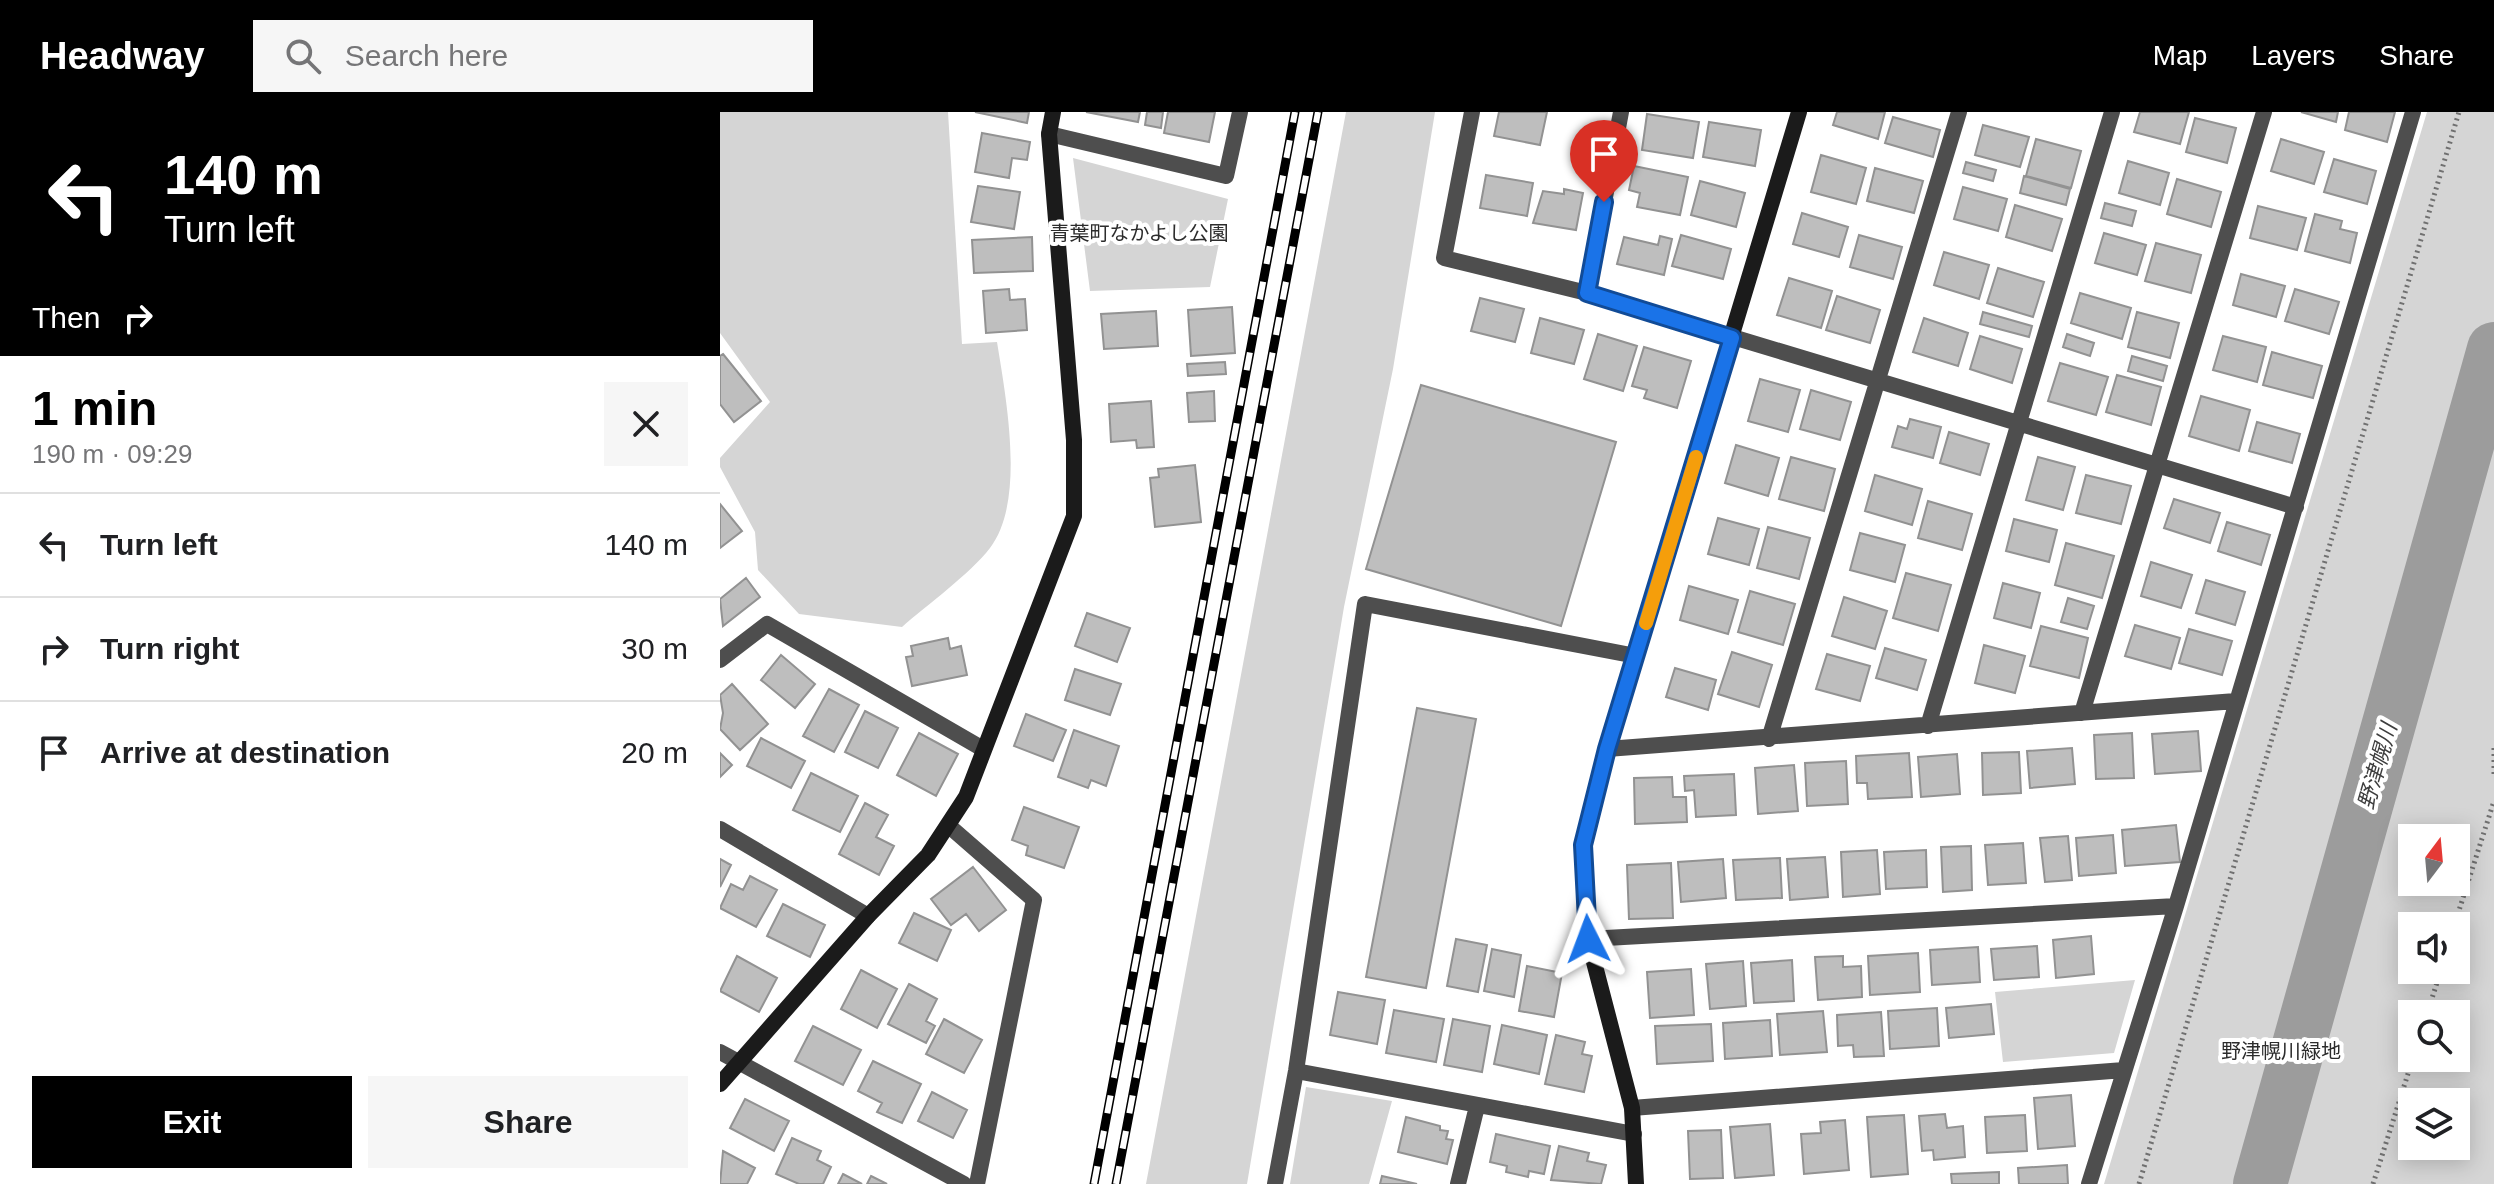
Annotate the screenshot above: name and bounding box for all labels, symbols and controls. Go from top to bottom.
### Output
search box [253,20,813,92]
icon: search [281,34,325,78]
text: Headway [40,35,205,77]
text: Search here [345,39,508,72]
text: Map [2153,40,2207,71]
text: Layers [2251,40,2335,71]
text: Share [2379,40,2454,71]
pin [1570,120,1638,202]
icon: arrive [1582,132,1626,176]
text: 140 m [164,143,323,206]
icon: left [32,144,136,248]
text: Turn left [164,209,295,250]
park label: 青葉町なかよし公園 [1050,222,1229,244]
icon: right [116,296,160,340]
text: Then [32,301,100,334]
text: 1 min [32,382,157,435]
button: close [604,382,688,466]
text: 190 m · 09:29 [32,439,192,469]
icon: left [32,523,76,567]
text: Turn left [100,528,218,561]
text: 140 m [605,528,688,561]
icon: right [32,627,76,671]
text: Turn right [100,632,239,665]
text: 30 m [621,632,688,665]
water label: 野津幌川 [2353,718,2402,812]
icon: arrive [32,731,76,775]
text: Arrive at destination [100,736,390,769]
text: 20 m [621,736,688,769]
north arrow [2398,824,2470,896]
map controls [2398,824,2470,1160]
position arrow [1546,897,1630,981]
button: sound [2398,912,2470,984]
button: search [2398,1000,2470,1072]
park label: 野津幌川緑地 [2221,1040,2341,1062]
button: Exit [32,1076,352,1168]
button: Share [368,1076,688,1168]
button: layers [2398,1088,2470,1160]

